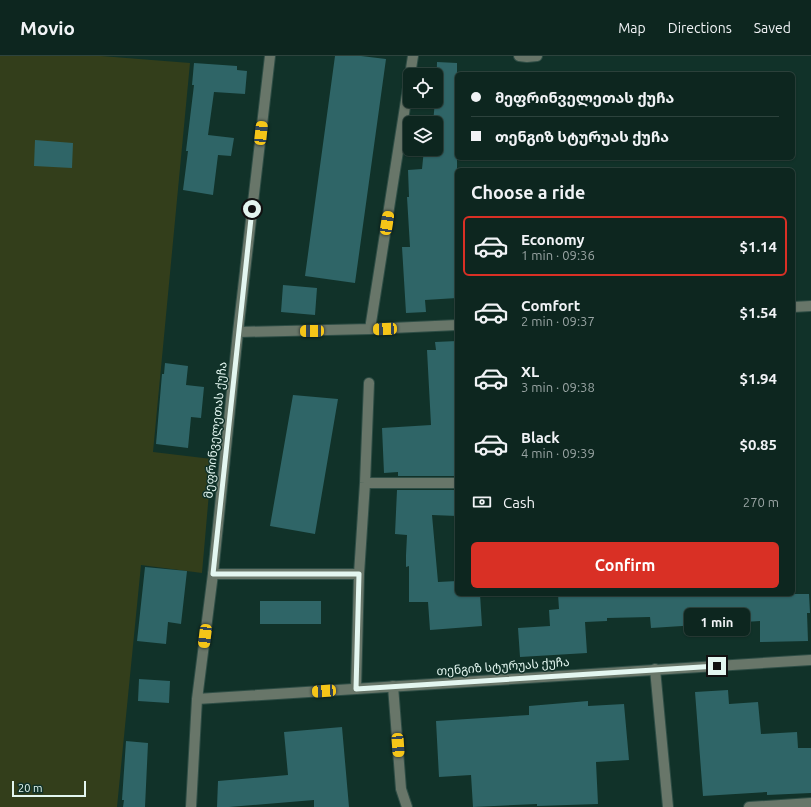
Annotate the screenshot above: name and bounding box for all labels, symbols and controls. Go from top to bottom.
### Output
text: Movio [20,17,75,39]
text: Map [618,20,646,36]
text: Directions [668,20,732,36]
text: Saved [754,20,791,36]
map controls [403,68,443,156]
button: locate [403,68,443,108]
text: მეფრინველეთას ქუჩა [495,89,674,106]
button: layers [403,116,443,156]
car [254,120,268,146]
text: თენგიზ სტურუას ქუჩა [495,128,669,145]
text: Choose a ride [471,182,585,202]
route start [243,200,261,218]
car [379,210,395,236]
icon: car [473,228,509,264]
text: Economy [521,231,585,248]
text: $1.14 [739,238,777,255]
text: 1 min · 09:36 [521,248,595,262]
icon: car [473,294,509,330]
text: Comfort [521,297,580,314]
text: $1.54 [739,304,777,321]
text: 2 min · 09:37 [521,314,595,328]
car [373,322,397,336]
car [300,325,324,337]
icon: car [473,360,509,396]
street label: მეფრინველეთას ქუჩა [201,361,231,499]
text: XL [521,363,539,380]
text: $1.94 [739,370,777,387]
text: 3 min · 09:38 [521,380,595,394]
icon: car [473,426,509,462]
text: Black [521,429,560,446]
text: $0.85 [739,436,777,453]
text: 4 min · 09:39 [521,446,595,460]
icon: cash [471,491,493,513]
text: Cash [503,494,535,511]
text: 270 m [743,495,779,509]
button: Confirm [471,542,779,588]
callout: 1 min [684,608,750,636]
text: 1 min [701,615,733,629]
car [198,623,212,649]
street label: თენგიზ სტურუას ქუჩა [436,655,570,678]
route end [708,657,726,675]
car [312,684,336,698]
car [391,733,405,757]
scale bar [12,779,86,798]
text: 20 m [18,782,42,794]

